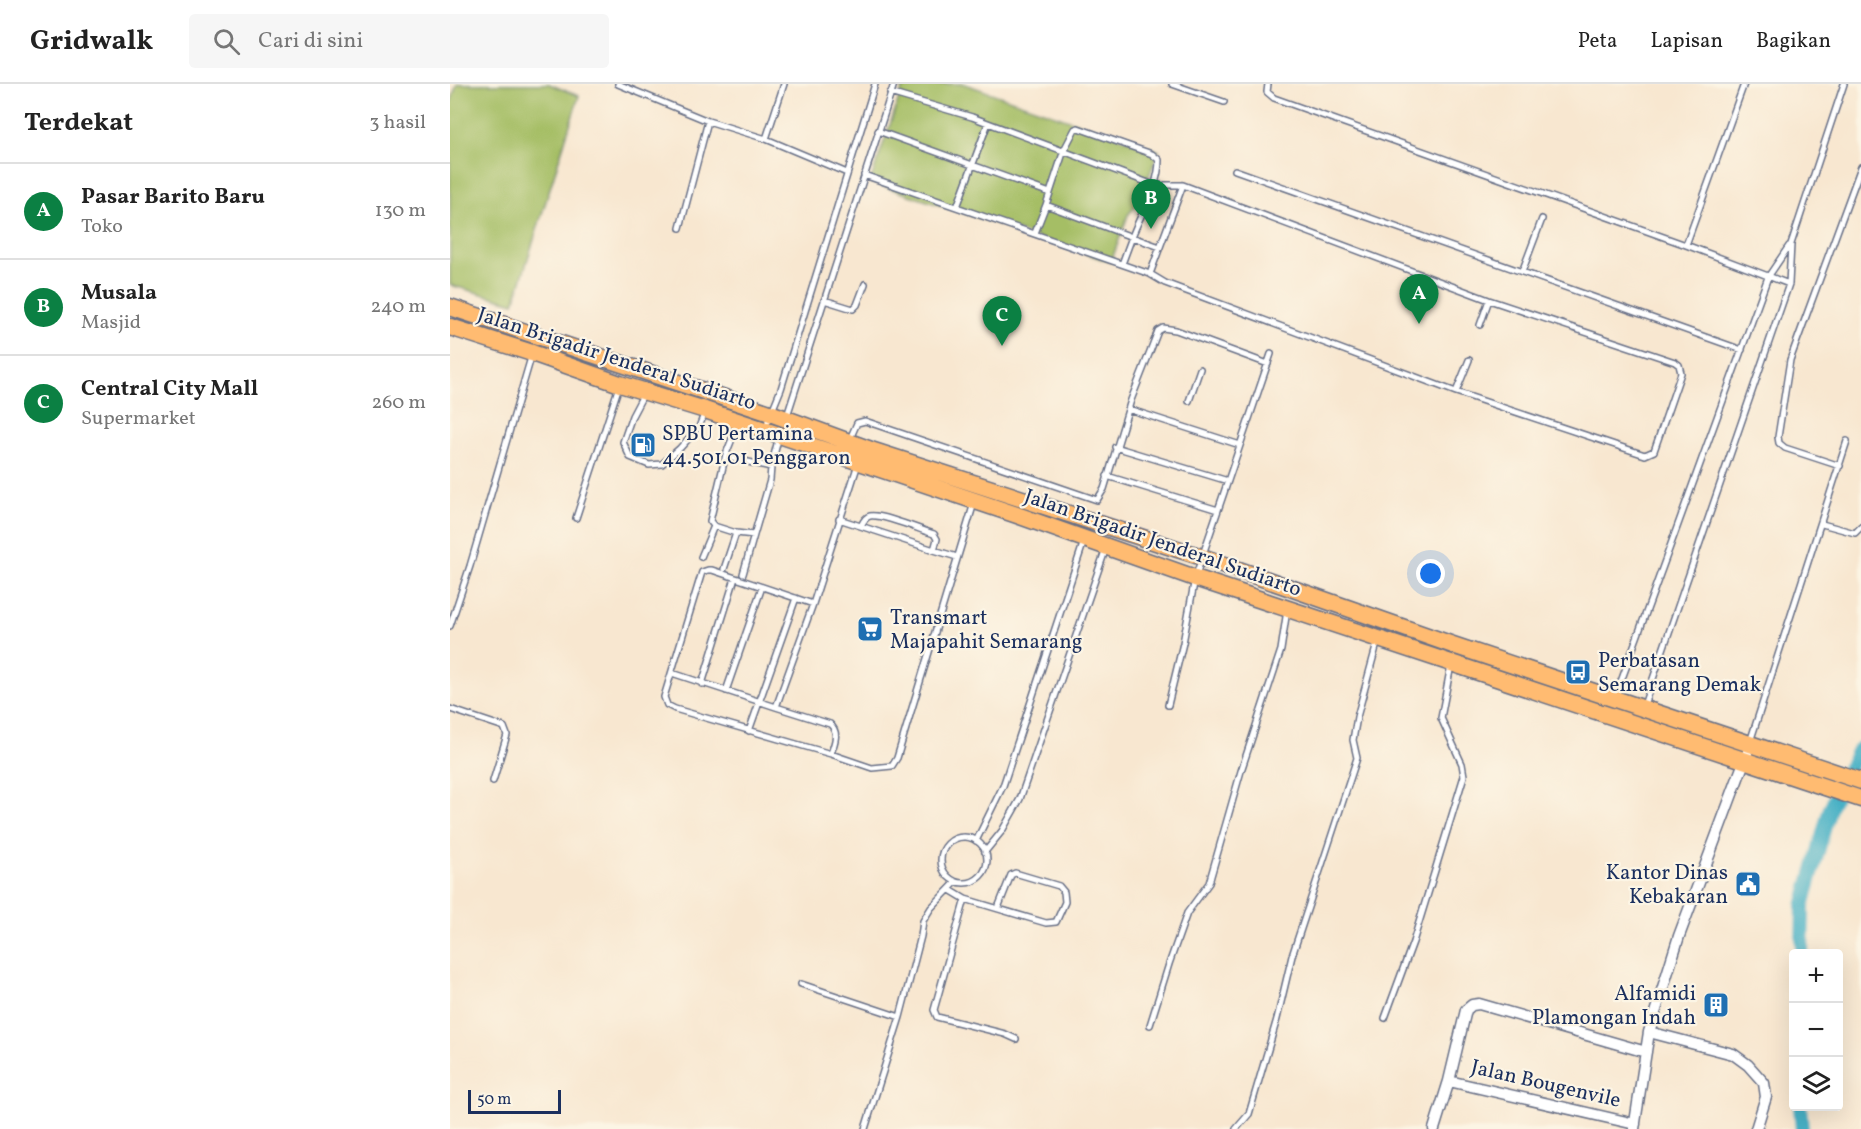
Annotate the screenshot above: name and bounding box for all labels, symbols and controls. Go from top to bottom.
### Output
search box [189,14,609,68]
text: Gridwalk [30,22,153,61]
icon: search [210,25,243,58]
text: Cari di sini [258,26,363,57]
text: Peta [1578,27,1617,56]
text: Lapisan [1650,27,1723,56]
text: Bagikan [1756,27,1831,56]
text: Terdekat [24,105,133,141]
text: 3 hasil [369,109,426,137]
pin: B [1132,180,1170,229]
text: Pasar Barito Baru [81,182,265,213]
text: A [36,197,51,225]
text: 130 m [375,197,426,225]
text: Toko [81,213,123,241]
pin: A [1400,274,1438,324]
text: Musala [81,278,157,309]
text: B [37,293,50,321]
text: 240 m [371,293,426,321]
pin: C [982,296,1022,346]
street label: Jalan Brigadir Jenderal Sudiarto [473,301,760,418]
text: Masjid [81,309,141,337]
text: Central City Mall [81,374,258,405]
text: C [37,389,50,417]
text: 260 m [371,389,426,417]
text: Supermarket [81,405,196,433]
place label: SPBU Pertamina 44.501.01 Penggaron [662,420,851,473]
fuel station icon: SPBU Pertamina 44.501.01 Penggaron [628,430,658,460]
street label: Jalan Brigadir Jenderal Sudiarto [1020,482,1305,605]
your location [1416,559,1445,588]
place label: Transmart Majapahit Semarang [890,604,1082,657]
supermarket icon: Transmart Majapahit Semarang [855,614,885,644]
place label: Perbatasan Semarang Demak [1598,647,1762,700]
bus stop icon: Perbatasan Semarang Demak [1563,657,1593,687]
place label: Kantor Dinas Kebakaran [1606,859,1728,912]
public building icon: Kantor Dinas Kebakaran [1733,869,1763,899]
map controls [1789,949,1843,1111]
button: + [1789,949,1843,1003]
place label: Alfamidi Plamongan Indah [1532,980,1696,1033]
building icon: Alfamidi Plamongan Indah [1701,990,1731,1020]
button: − [1789,1003,1843,1057]
street label: Jalan Bougenvile [1468,1053,1623,1116]
button: layers [1789,1057,1843,1111]
scale bar [468,1087,561,1114]
text: 50 m [477,1089,511,1111]

